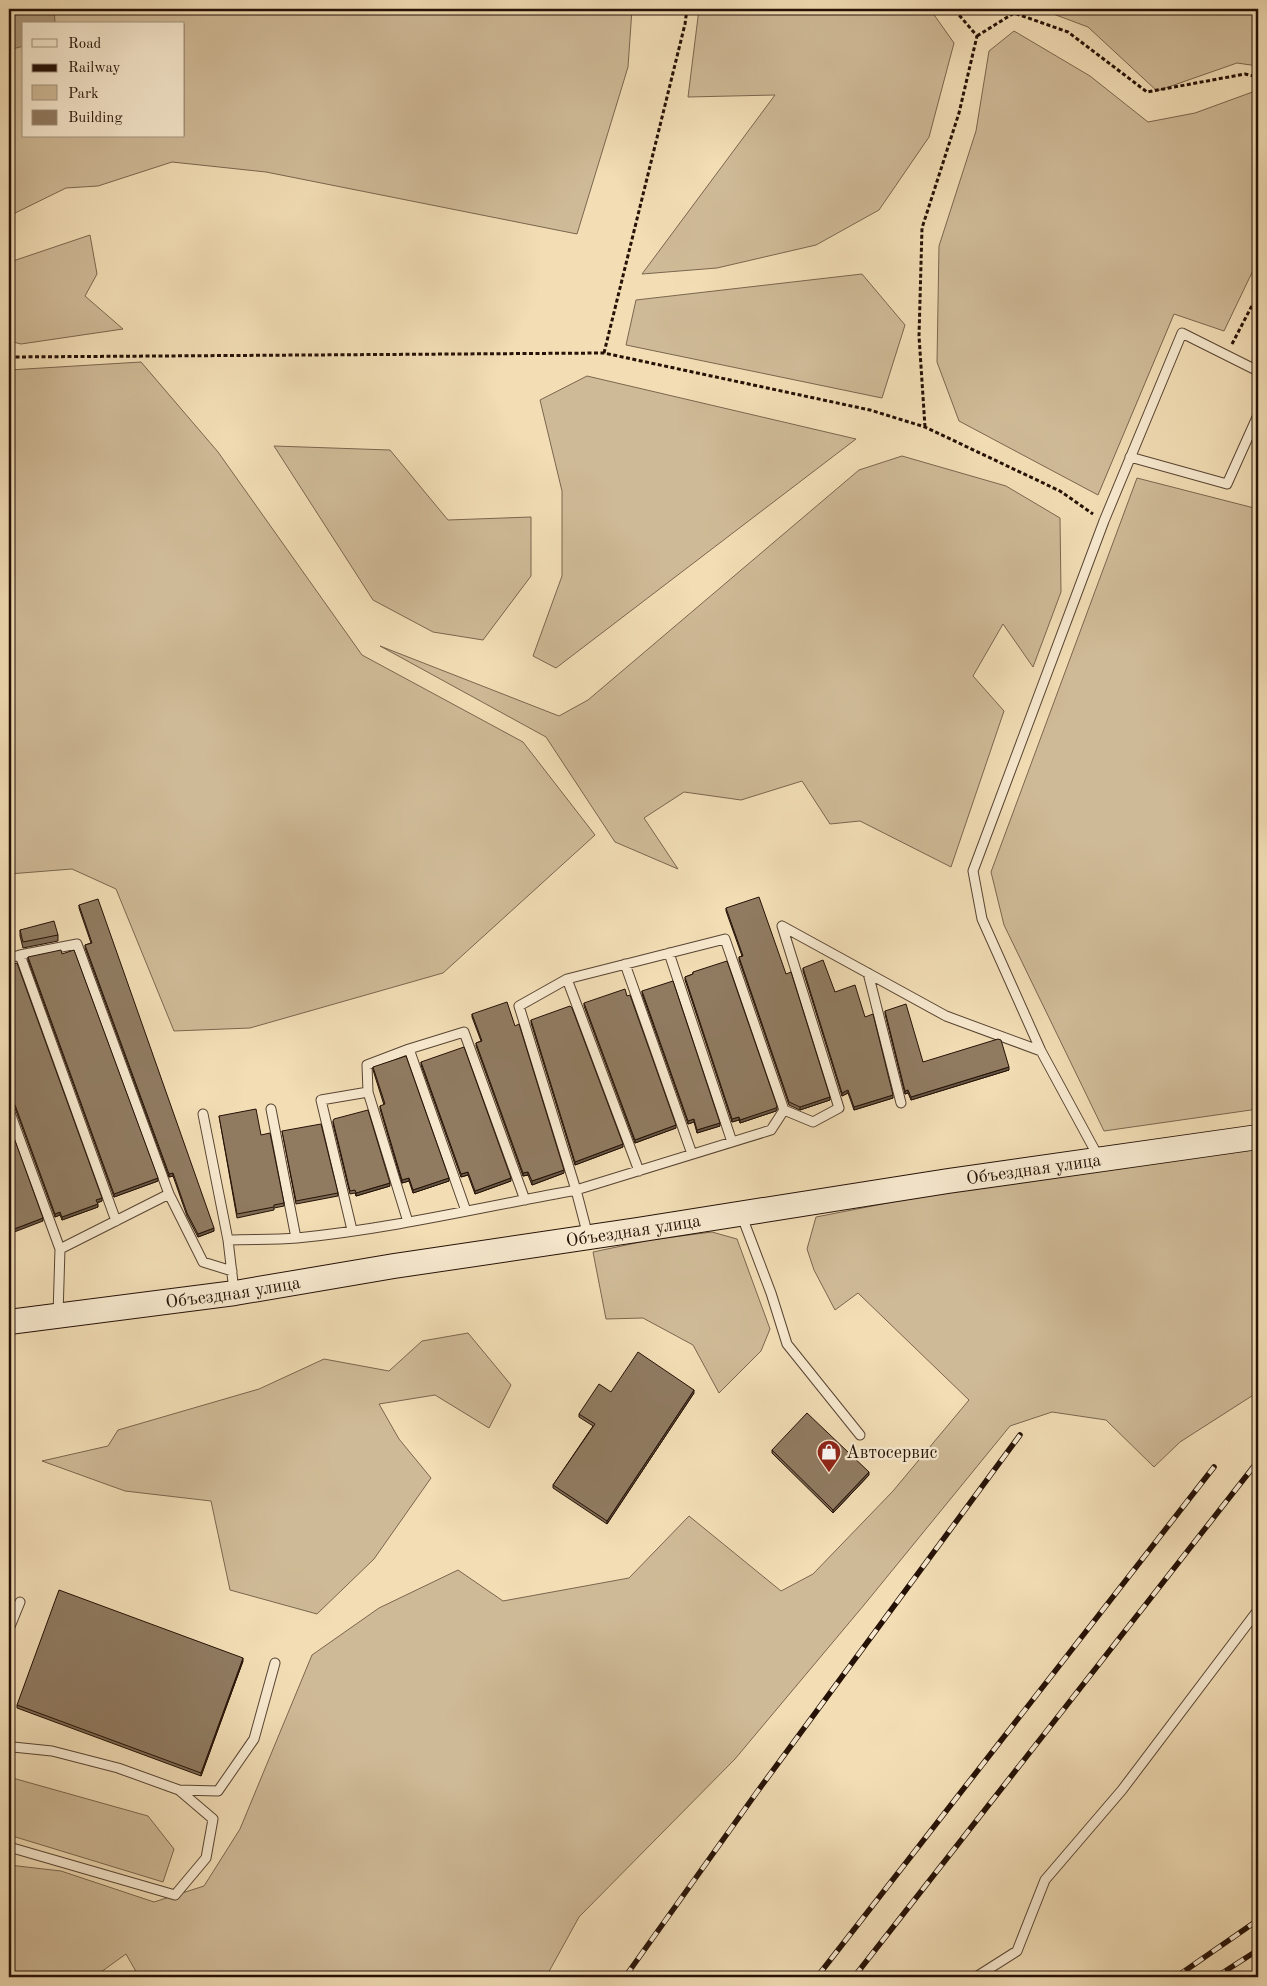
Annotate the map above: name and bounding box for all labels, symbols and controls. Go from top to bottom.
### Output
legend [22,22,185,138]
text: Road [68,37,102,52]
text: Railway [68,61,121,76]
text: Park [68,87,99,102]
text: Building [68,111,123,126]
street label: Объездная улица [965,1151,1102,1188]
street label: Объездная улица [565,1212,702,1250]
street label: Объездная улица [165,1274,302,1312]
shop icon: Автосервис [816,1439,842,1473]
place label: Автосервис [846,1444,938,1462]

